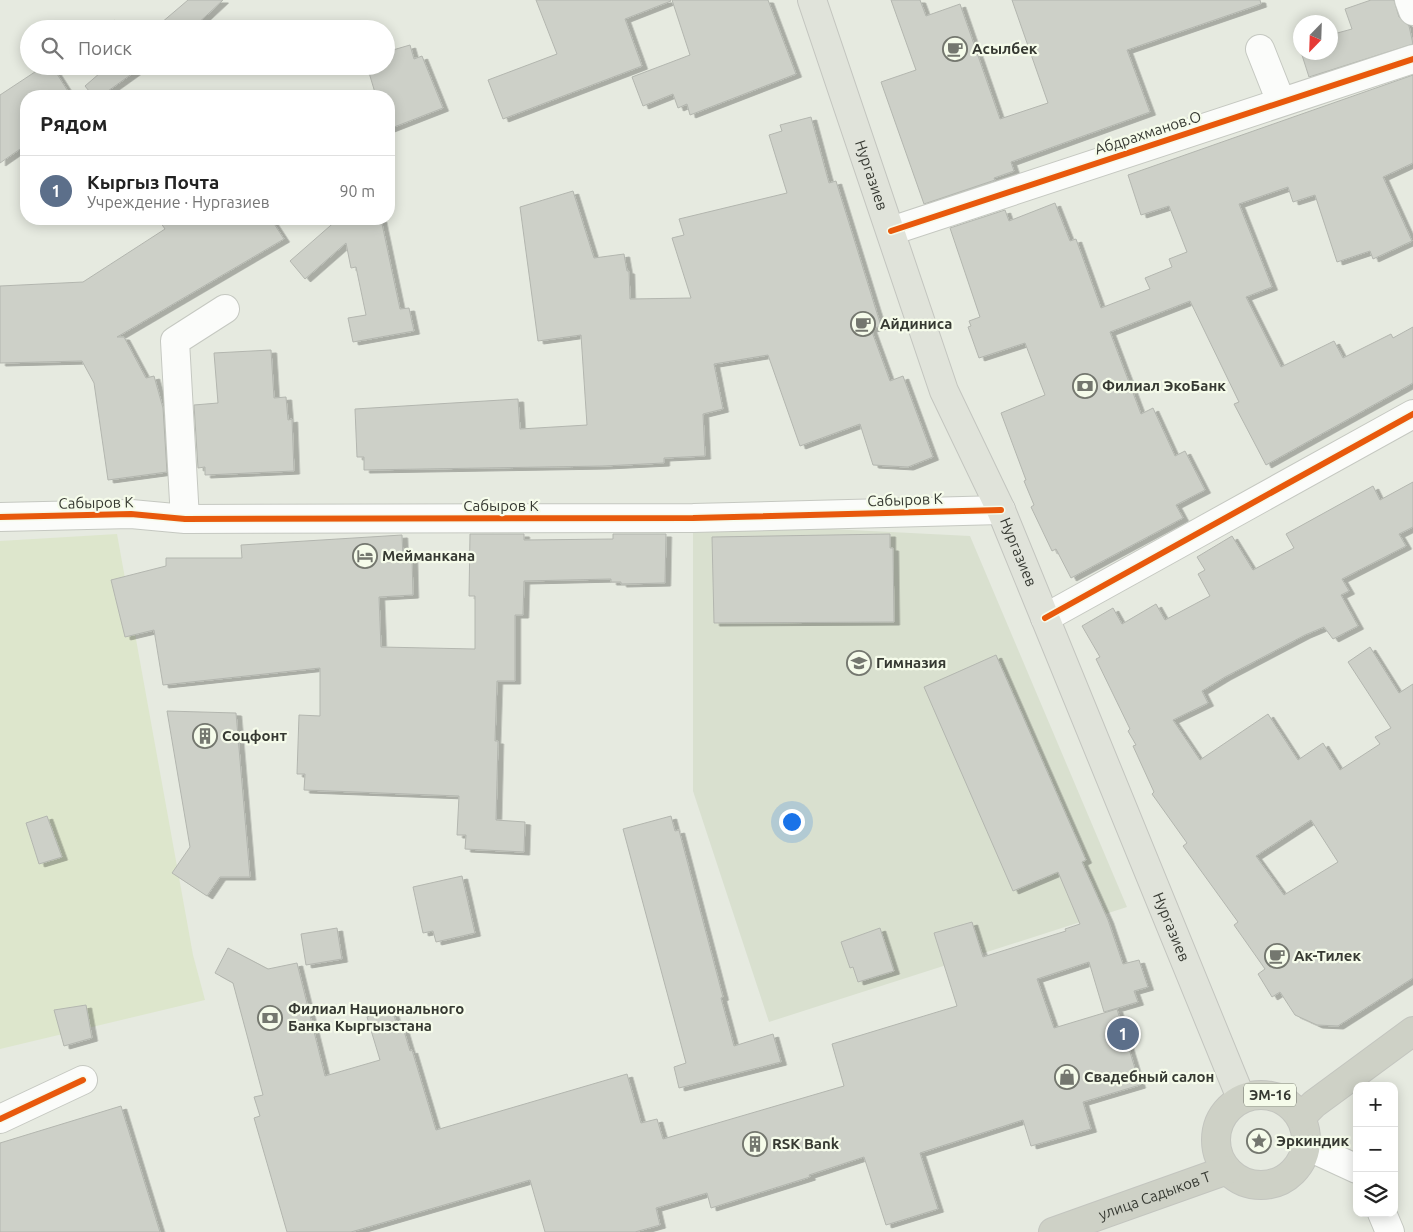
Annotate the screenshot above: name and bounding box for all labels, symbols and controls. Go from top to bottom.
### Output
north arrow [1293,15,1338,60]
search box [20,20,395,75]
icon: search [38,34,66,62]
cafe icon: Асылбек [942,36,968,62]
text: Поиск [78,37,132,59]
place label: Асылбек [972,40,1038,57]
street label: Абдрахманов.О [1093,107,1203,158]
text: Рядом [40,111,108,135]
street label: Нургазиев [852,138,891,212]
text: Кыргыз Почта [87,171,219,193]
text: 1 [51,182,61,200]
text: 90 m [339,182,375,200]
text: Учреждение · Нургазиев [87,193,270,211]
cafe icon: Айдиниса [850,311,876,337]
place label: Айдиниса [880,315,952,332]
bank icon: Филиал ЭкоБанк [1072,373,1098,399]
place label: Филиал ЭкоБанк [1102,377,1226,394]
street label: Сабыров К [867,490,943,509]
street label: Сабыров К [58,493,134,512]
street label: Сабыров К [463,497,539,514]
street label: Нургазиев [997,515,1040,589]
hotel icon: Мейманкана [352,543,378,569]
place label: Мейманкана [382,547,475,564]
school or university icon: Гимназия [846,650,872,676]
place label: Гимназия [876,654,946,671]
building icon: Соцфонт [192,723,218,749]
place label: Соцфонт [222,727,287,744]
your location [779,809,805,835]
street label: Нургазиев [1150,890,1193,964]
cafe icon: Ак-Тилек [1264,943,1290,969]
place label: Ак-Тилек [1294,947,1362,964]
place label: Филиал Национального Банка Кыргызстана [288,1000,464,1034]
bank icon: Филиал Национального Банка Кыргызстана [257,1005,283,1031]
pin: 1 [1107,1015,1139,1053]
shop icon: Cвадебный салон [1054,1064,1080,1090]
place label: Cвадебный салон [1084,1068,1214,1085]
map controls [1353,1082,1398,1217]
button: + [1353,1082,1398,1127]
road number: ЭМ-16 [1244,1084,1296,1106]
button: − [1353,1127,1398,1172]
place icon: Эркиндик [1246,1128,1272,1154]
building icon: RSK Bank [742,1131,768,1157]
place label: Эркиндик [1276,1132,1350,1149]
place label: RSK Bank [772,1135,840,1152]
street label: улица Садыков Т [1096,1167,1213,1223]
button: layers [1353,1172,1398,1217]

